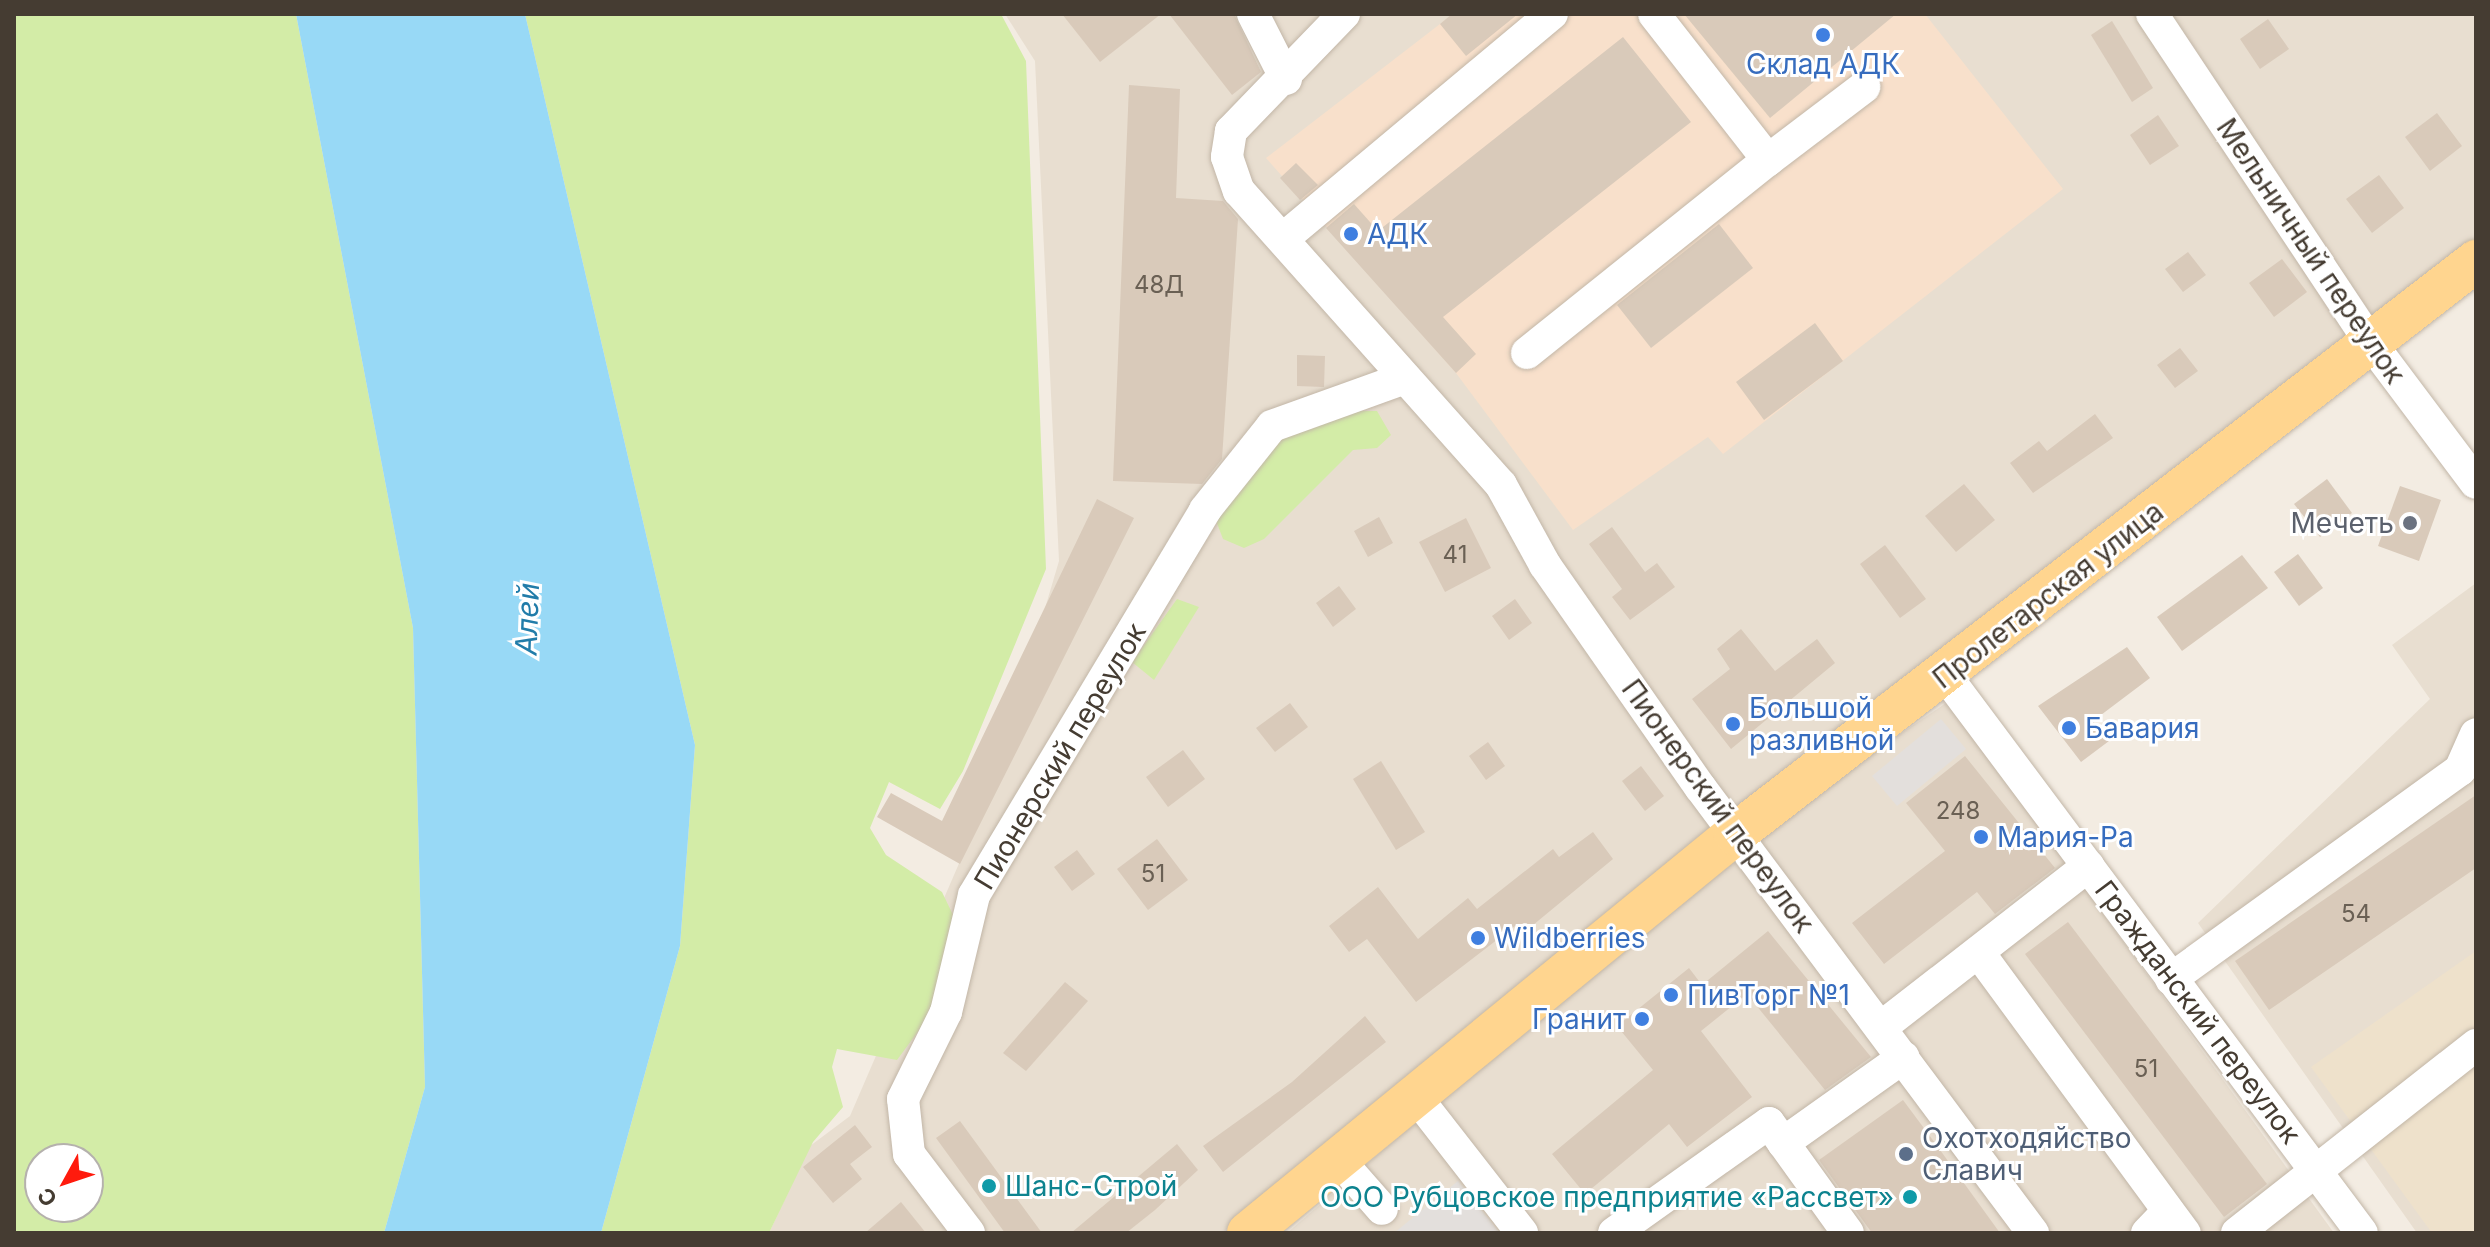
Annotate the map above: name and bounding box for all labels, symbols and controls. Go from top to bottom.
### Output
marker: Склад АДК [1814,26,1832,44]
place label: Склад АДК [1746,47,1900,81]
street label: Мельничный переулок [2210,112,2412,390]
place label: АДК [1367,217,1428,251]
marker: АДК [1342,225,1360,243]
house number: 48Д [1134,271,1184,299]
street label: Пролетарская улица [1926,495,2170,695]
place label: Мечеть [2290,506,2394,540]
marker: Мечеть [2401,514,2419,532]
house number: 41 [1443,541,1467,569]
water label: Алей [508,582,546,656]
street label: Пионерский переулок [967,617,1153,895]
street label: Пионерский переулок [1615,673,1821,939]
place label: Большой разливной [1749,691,1894,757]
place label: Бавария [2085,711,2200,745]
marker: Большой разливной [1724,715,1742,733]
marker: Бавария [2060,719,2078,737]
house number: 248 [1936,797,1980,825]
place label: Мария-Ра [1997,820,2134,854]
marker: Мария-Ра [1972,828,1990,846]
house number: 51 [1141,860,1165,888]
street label: Гражданский переулок [2088,874,2308,1150]
house number: 54 [2341,900,2371,928]
place label: Wildberries [1494,921,1646,955]
marker: Wildberries [1469,929,1487,947]
place label: ПивТорг №1 [1687,978,1850,1012]
marker: ПивТорг №1 [1662,986,1680,1004]
place label: Гранит [1532,1002,1626,1036]
marker: Гранит [1633,1010,1651,1028]
house number: 51 [2134,1055,2158,1083]
place label: Охотходяйство Славич [1922,1121,2132,1187]
north arrow [24,1143,104,1223]
marker: Охотходяйство Славич [1897,1145,1915,1163]
place label: Шанс-Строй [1005,1169,1177,1203]
marker: Шанс-Строй [980,1177,998,1195]
place label: ООО Рубцовское предприятие «Рассвет» [1320,1180,1894,1214]
text: С [32,1183,62,1212]
marker: ООО Рубцовское предприятие «Рассвет» [1901,1188,1919,1206]

